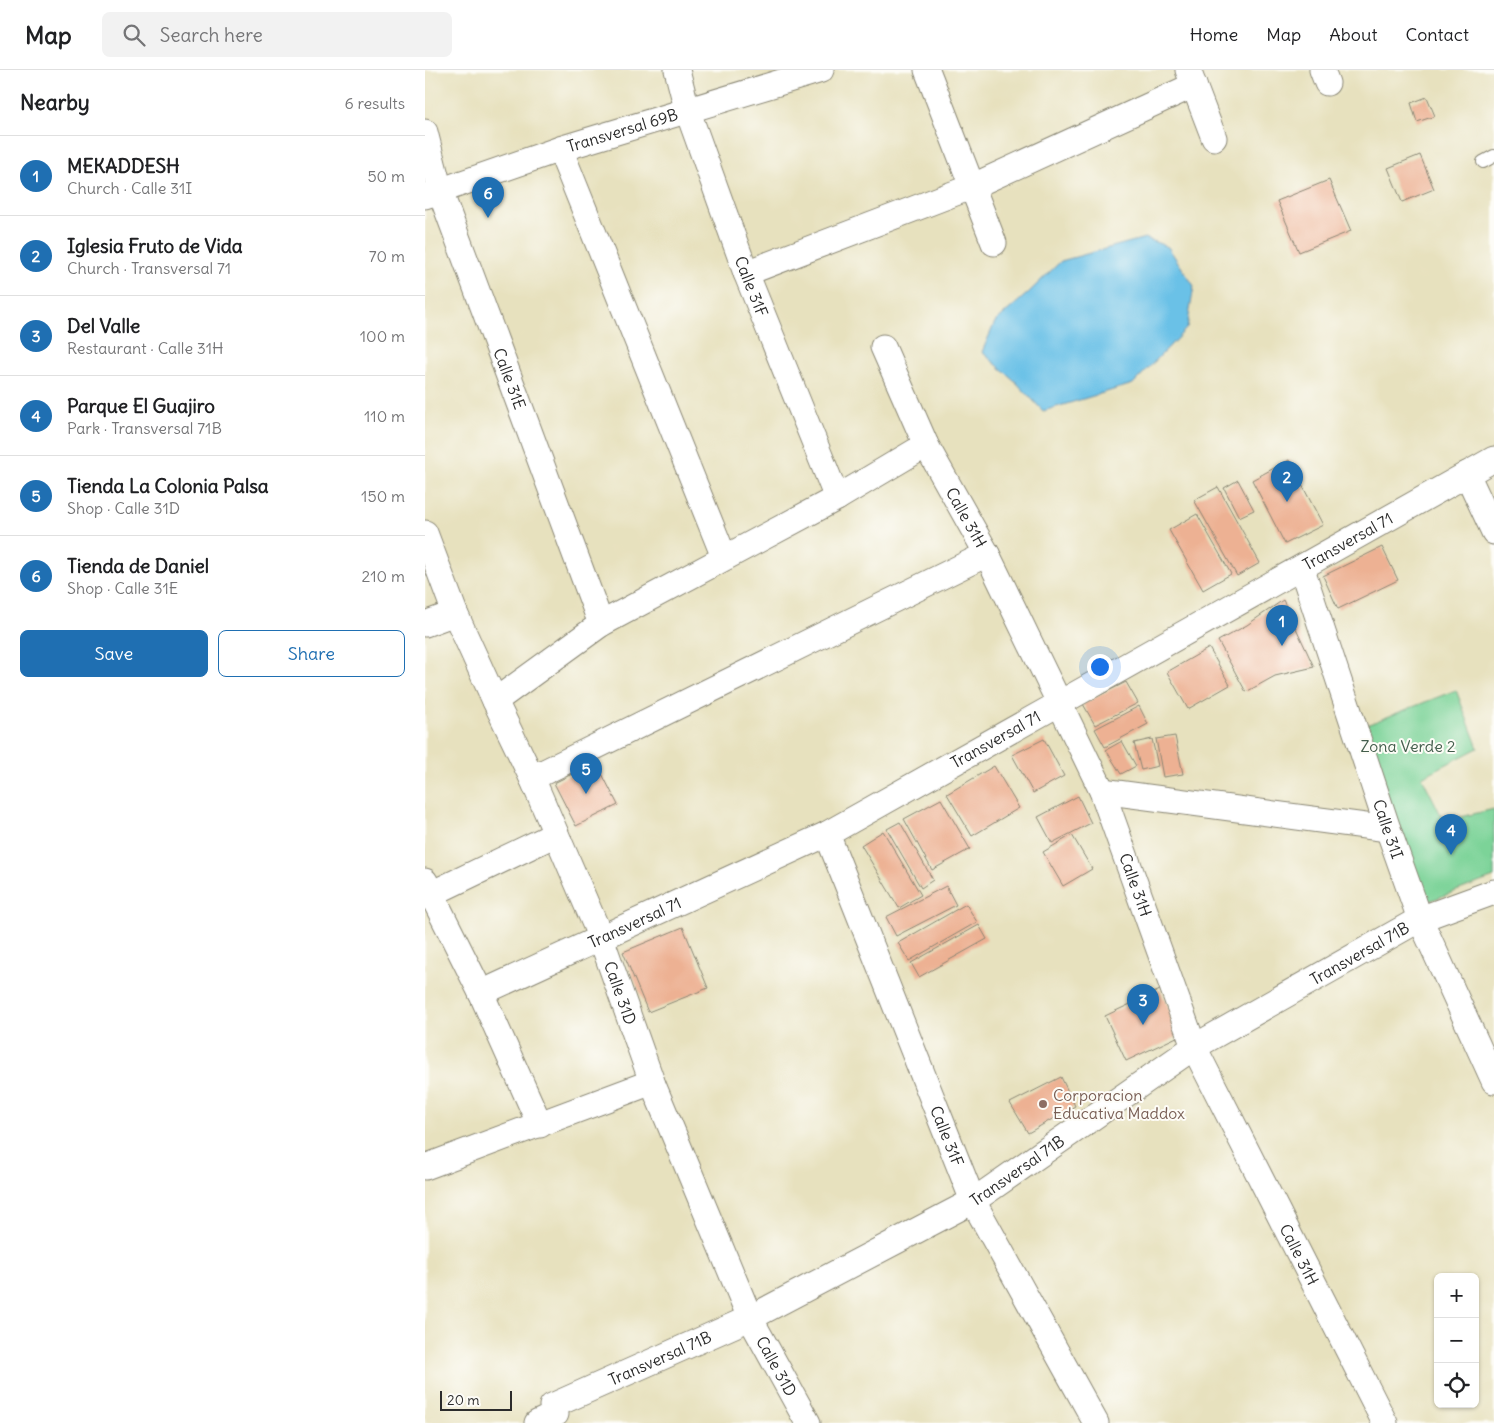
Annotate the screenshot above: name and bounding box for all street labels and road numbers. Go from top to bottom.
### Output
street label: Transversal 69B [564,104,680,156]
street label: Calle 31F [731,253,773,320]
street label: Calle 31E [489,345,530,412]
street label: Calle 31H [942,484,991,551]
street label: Transversal 71 [1299,508,1396,575]
street label: Transversal 71 [947,706,1044,773]
street label: Calle 31I [1369,797,1408,861]
street label: Calle 31H [1115,850,1156,919]
street label: Transversal 71 [585,892,684,952]
street label: Transversal 71B [1306,917,1413,989]
street label: Calle 31D [600,959,641,1027]
street label: Calle 31F [926,1103,968,1169]
street label: Transversal 71B [966,1131,1068,1210]
street label: Calle 31H [1276,1220,1323,1288]
street label: Transversal 71B [605,1326,715,1390]
street label: Calle 31D [752,1332,801,1400]

